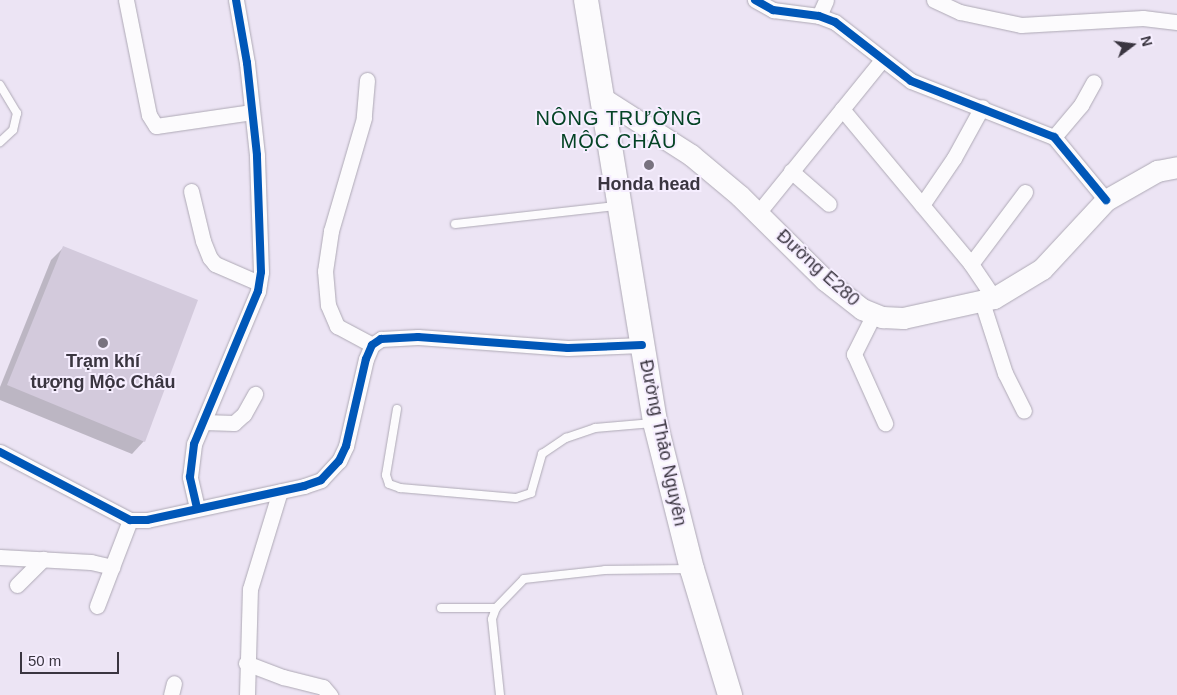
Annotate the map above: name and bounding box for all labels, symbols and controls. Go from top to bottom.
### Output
north arrow [1107,20,1157,70]
text: N [1137,34,1156,48]
district label: NÔNG TRƯỜNG MỘC CHÂU [534,107,704,154]
marker: Honda head [643,159,655,171]
place label: Honda head [597,173,701,195]
street label: Đường E280 [772,225,864,311]
marker: Trạm khí tượng Mộc Châu [97,337,109,349]
place label: Trạm khí tượng Mộc Châu [31,351,175,394]
street label: Đường Thảo Nguyên [635,358,691,528]
scale bar [22,642,121,674]
text: 50 m [28,652,61,669]

